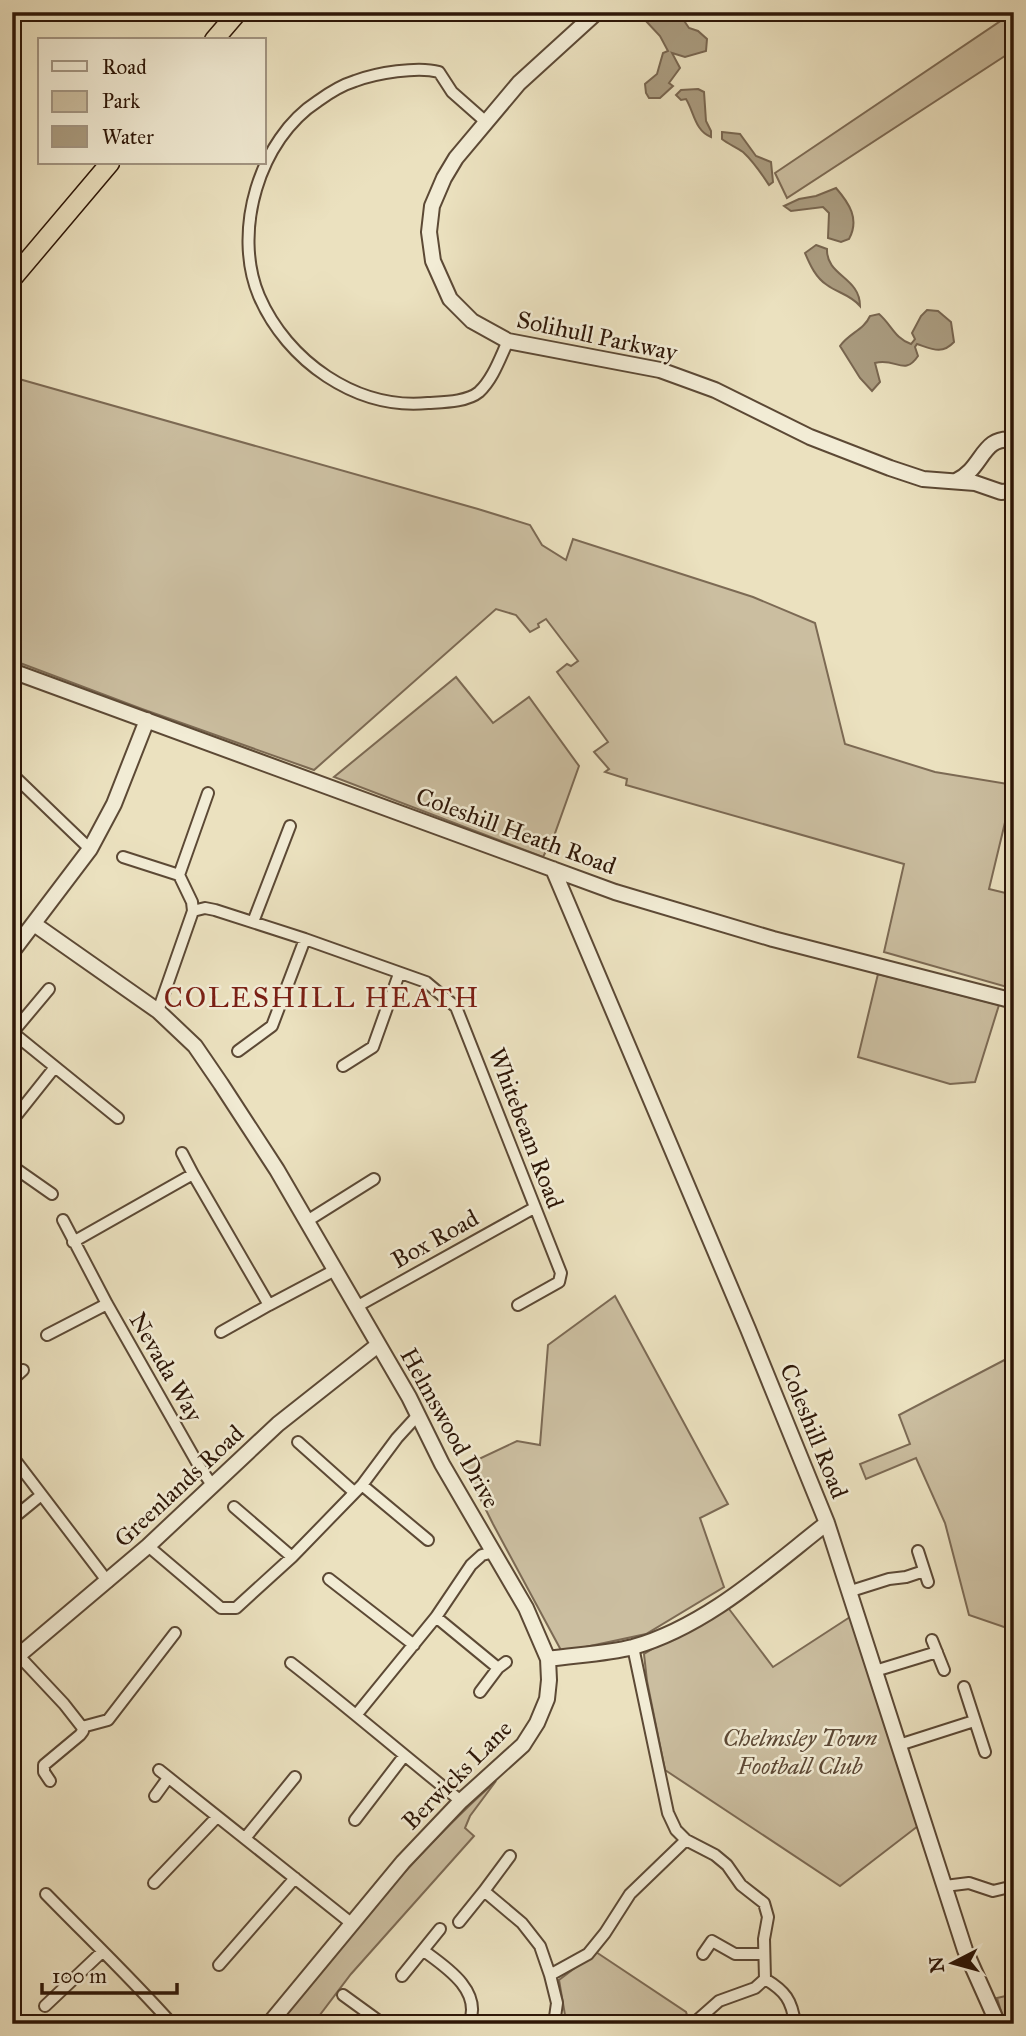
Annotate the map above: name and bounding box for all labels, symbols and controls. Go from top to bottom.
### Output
legend [38,38,266,164]
text: Road [102,54,147,80]
text: Park [102,88,140,114]
text: Water [102,124,154,150]
street label: Solihull Parkway [514,304,681,368]
street label: Coleshill Heath Road [412,781,620,881]
district label: COLESHILL HEATH [164,980,480,1015]
street label: Whitebeam Road [482,1043,570,1213]
street label: Box Road [386,1203,484,1275]
street label: Nevada Way [123,1307,210,1428]
street label: Helmswood Drive [394,1343,506,1513]
street label: Coleshill Road [773,1359,855,1503]
street label: Greenlands Road [108,1418,250,1554]
street label: Berwicks Lane [396,1714,518,1836]
park label: Chelmsley Town Football Club [723,1723,878,1781]
north arrow [918,1927,988,1997]
scale bar [42,1952,177,1996]
text: N [924,1956,949,1974]
text: 100 m [52,1963,107,1989]

